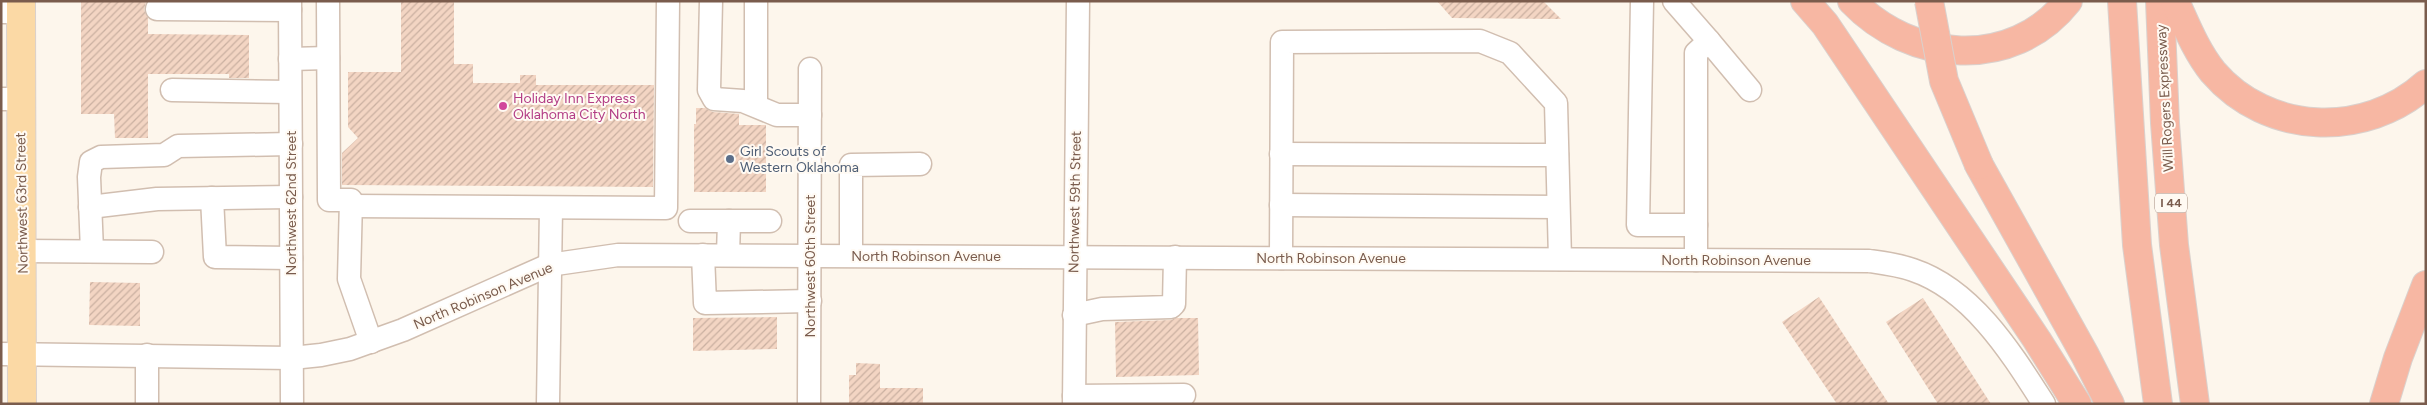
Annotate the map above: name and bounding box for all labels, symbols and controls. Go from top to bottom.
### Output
street label: Will Rogers Expressway [2153,23,2177,172]
place label: Holiday Inn Express Oklahoma City North [513,90,646,123]
marker: Holiday Inn Express Oklahoma City North [497,100,509,112]
street label: Northwest 62nd Street [283,131,300,275]
street label: Northwest 59th Street [1065,131,1085,273]
street label: Northwest 63rd Street [12,132,32,274]
place label: Girl Scouts of Western Oklahoma [740,143,859,176]
marker: Girl Scouts of Western Oklahoma [724,153,736,165]
street label: Northwest 60th Street [802,194,819,338]
road number: I 44 [2155,194,2187,212]
street label: North Robinson Avenue [851,248,1001,265]
street label: North Robinson Avenue [1256,250,1406,267]
street label: North Robinson Avenue [1661,252,1811,269]
street label: North Robinson Avenue [411,259,556,333]

